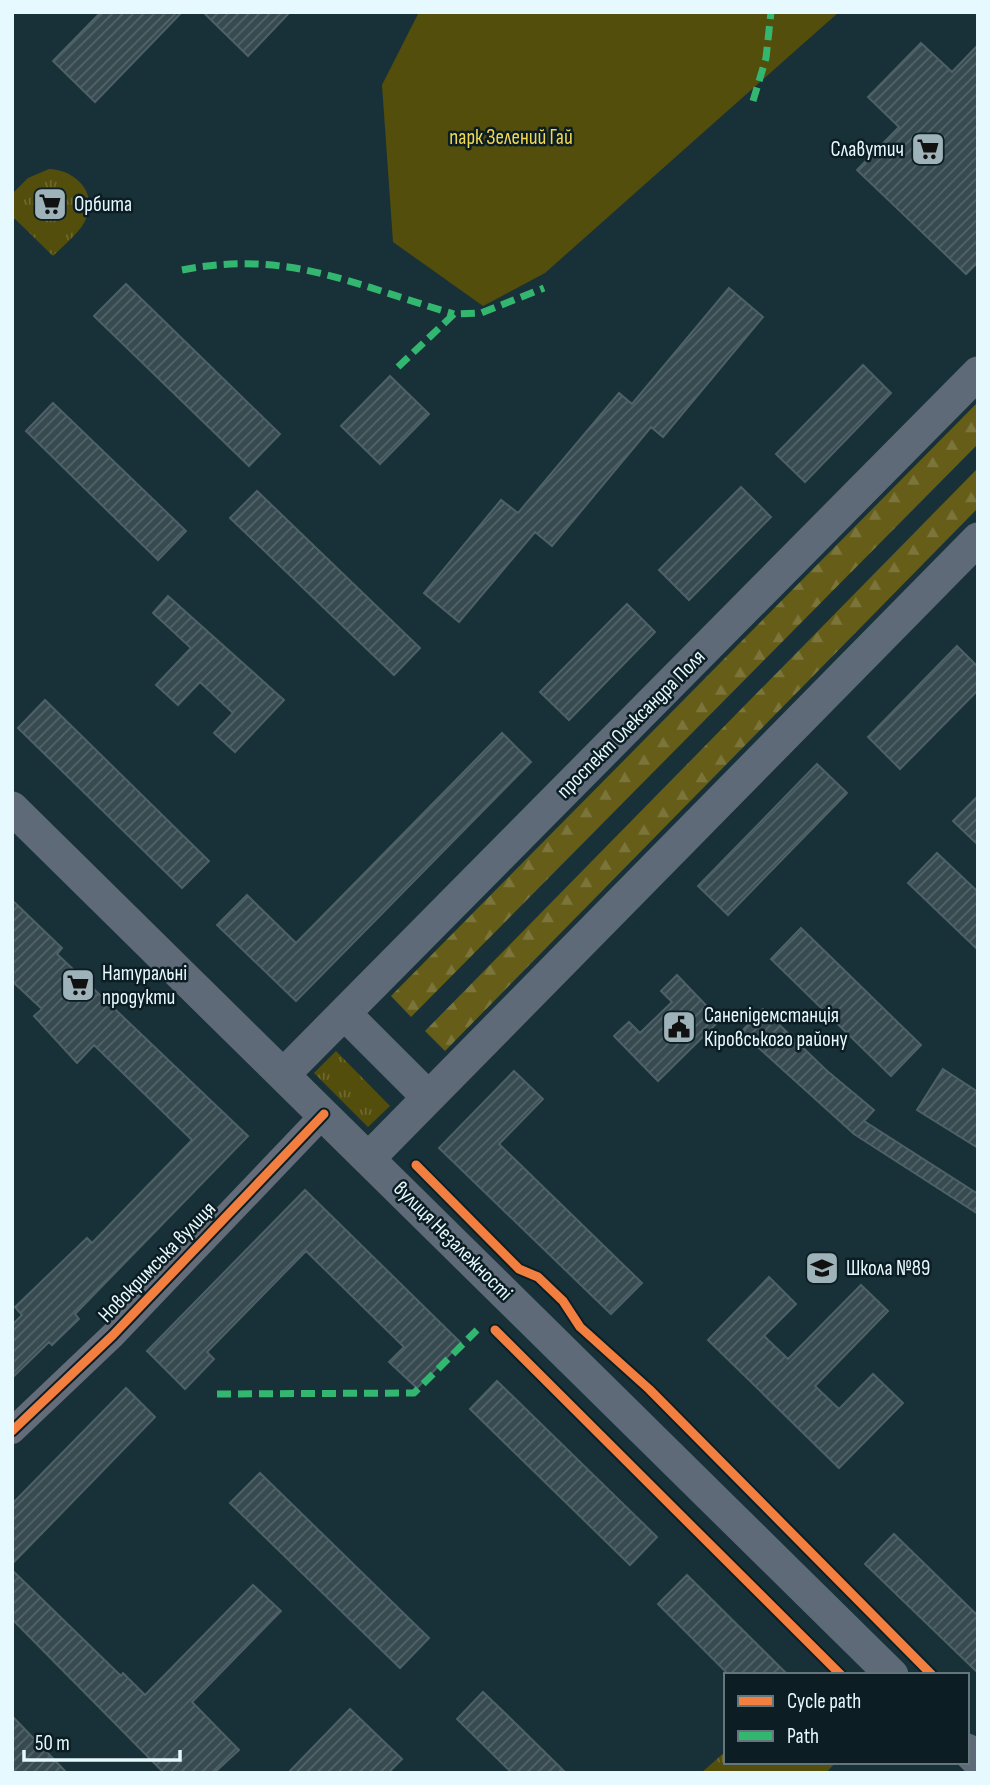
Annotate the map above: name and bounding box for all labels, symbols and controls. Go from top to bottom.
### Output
park label: парк Зелений Гай [449,125,573,150]
supermarket icon: Славутич [909,130,947,168]
place label: Славутич [830,137,904,162]
supermarket icon: Орбита [31,185,69,223]
place label: Орбита [74,192,132,217]
street label: проспект Олександра Поля [552,645,710,803]
place label: Натуральні продукти [102,961,187,1010]
supermarket icon: Натуральні продукти [59,966,97,1004]
place label: Санепідемстанція Кіровського району [704,1003,848,1052]
public building icon: Санепідемстанція Кіровського району [660,1008,698,1046]
street label: вулиця Незалежності [388,1176,518,1306]
street label: Новокримська вулиця [93,1196,221,1328]
school or university icon: Школа №89 [803,1249,841,1287]
place label: Школа №89 [846,1256,930,1281]
legend [724,1673,969,1764]
text: Cycle path [787,1689,861,1714]
scale bar [24,1718,180,1762]
text: Path [787,1724,819,1749]
text: 50 m [35,1731,70,1756]

